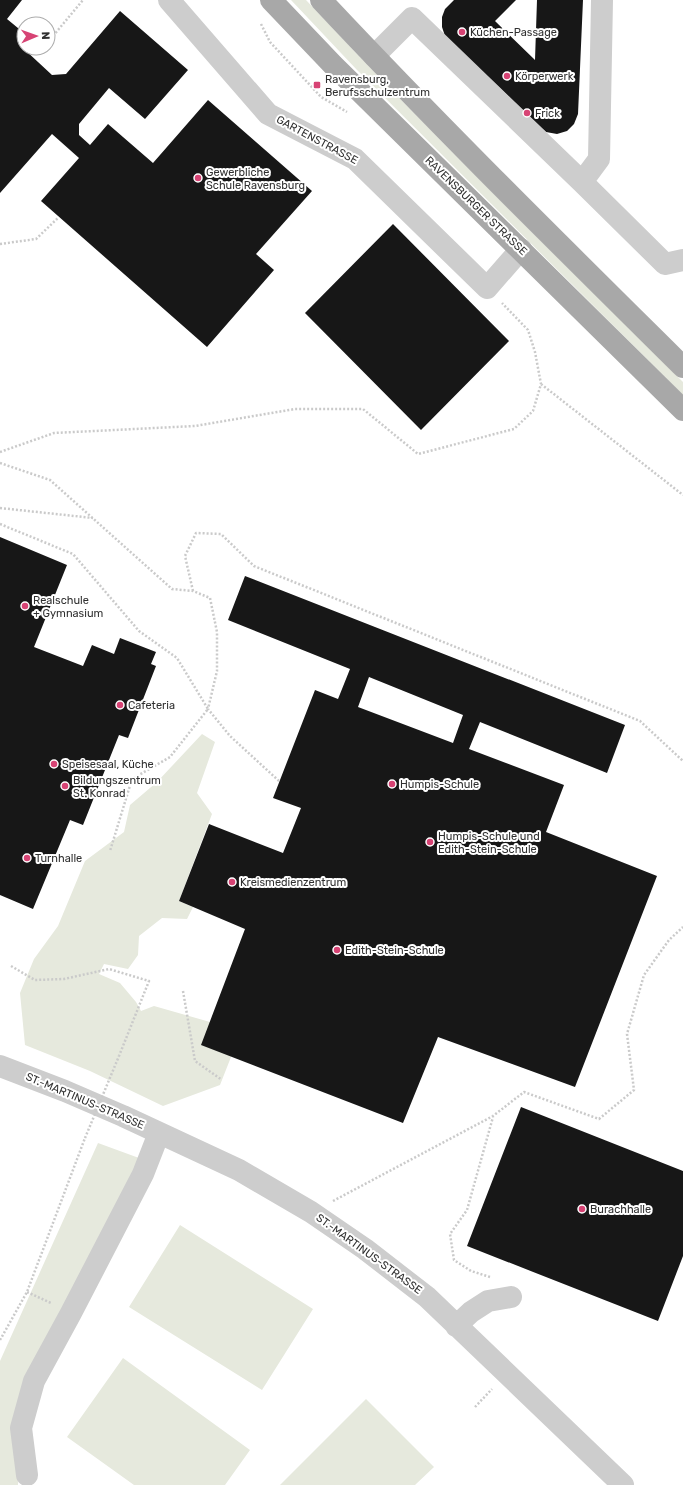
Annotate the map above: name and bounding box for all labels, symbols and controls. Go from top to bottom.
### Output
north arrow [16,16,56,56]
place label: Küchen-Passage [470,26,557,39]
marker: Küchen-Passage [457,27,467,37]
text: N [39,31,52,40]
place label: Körperwerk [515,70,574,83]
marker: Körperwerk [502,71,512,81]
place label: Ravensburg, Berufsschulzentrum [325,73,430,99]
marker: Ravensburg, Berufsschulzentrum [312,80,322,90]
place label: Frick [535,107,560,120]
marker: Frick [522,108,532,118]
street label: GARTENSTRASSE [274,113,360,167]
street label: RAVENSBURGER STRASSE [422,154,530,258]
place label: Gewerbliche Schule Ravensburg [206,166,305,192]
marker: Gewerbliche Schule Ravensburg [193,173,203,183]
place label: Realschule + Gymnasium [33,594,104,620]
marker: Realschule + Gymnasium [20,601,30,611]
place label: Cafeteria [128,699,175,712]
marker: Cafeteria [115,700,125,710]
place label: Speisesaal, Küche [62,758,154,771]
marker: Speisesaal, Küche [49,759,59,769]
place label: Bildungszentrum St. Konrad [73,774,161,800]
place label: Humpis-Schule [400,778,479,791]
marker: Humpis-Schule [387,779,397,789]
marker: Bildungszentrum St. Konrad [60,781,70,791]
place label: Humpis-Schule und Edith-Stein-Schule [438,830,540,856]
marker: Humpis-Schule und Edith-Stein-Schule [425,837,435,847]
place label: Turnhalle [35,852,82,865]
marker: Turnhalle [22,853,32,863]
place label: Kreismedienzentrum [240,876,346,889]
marker: Kreismedienzentrum [227,877,237,887]
place label: Edith-Stein-Schule [345,944,444,957]
marker: Edith-Stein-Schule [332,945,342,955]
street label: ST.-MARTINUS-STRASSE [24,1070,147,1132]
place label: Burachhalle [590,1203,651,1216]
marker: Burachhalle [577,1204,587,1214]
street label: ST.-MARTINUS-STRASSE [314,1211,425,1297]

